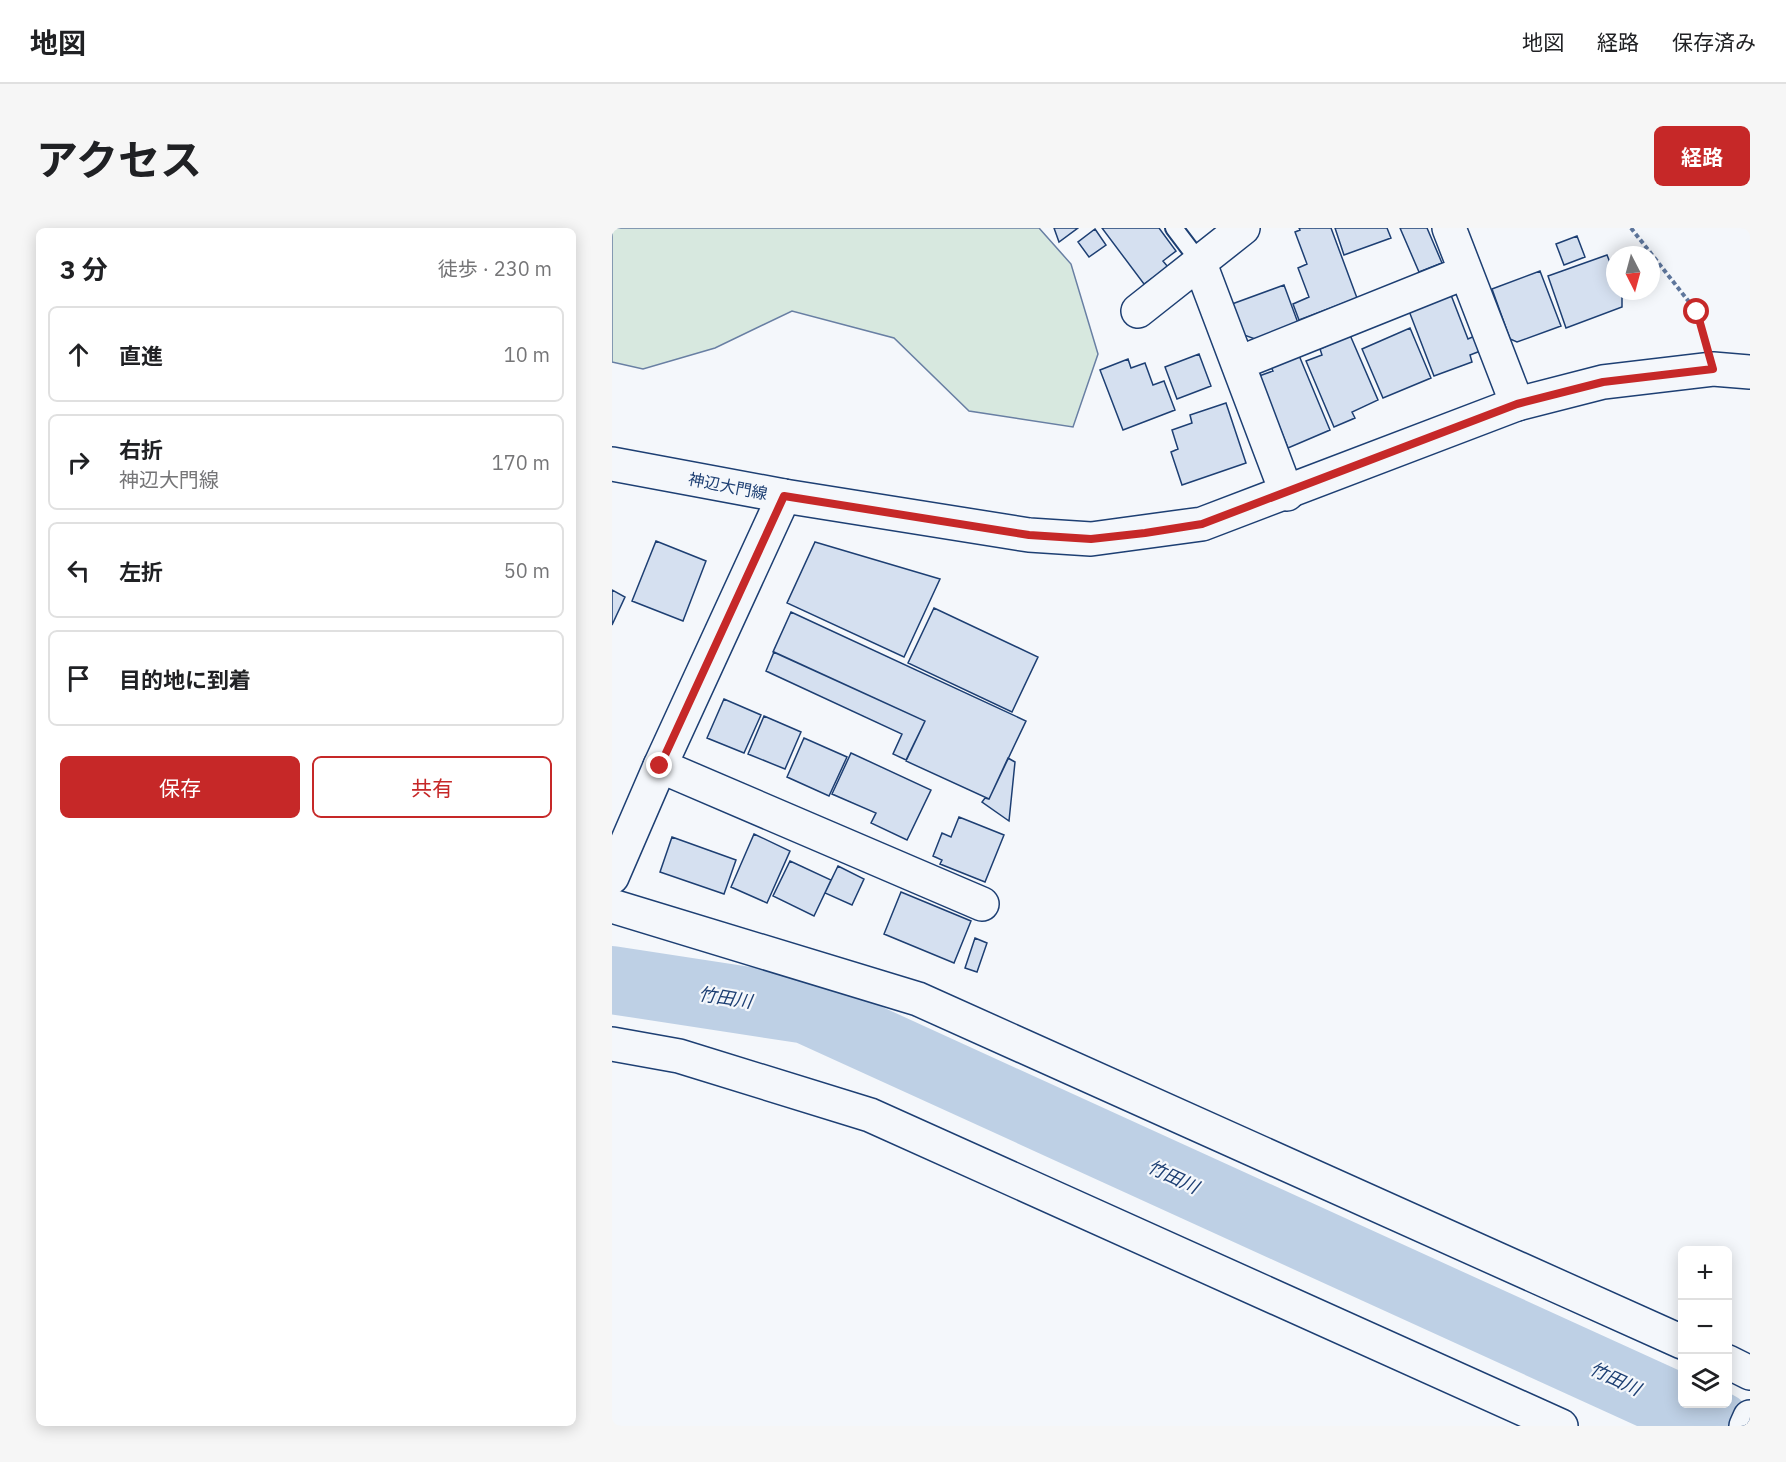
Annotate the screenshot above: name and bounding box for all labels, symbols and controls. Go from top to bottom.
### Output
text: 地図 [30,24,86,61]
text: 地図 [1522,28,1564,56]
text: 経路 [1597,28,1639,56]
text: 保存済み [1672,28,1756,56]
button: 経路 [1654,126,1750,186]
text: アクセス [36,132,202,187]
north arrow [1606,246,1660,300]
text: 3 分 [60,252,108,286]
text: 徒歩 · 230 m [438,255,552,282]
route start [1683,298,1709,324]
icon: ahead [62,338,95,371]
text: 直進 [119,341,163,370]
text: 10 m [504,341,550,368]
text: 右折 [119,435,163,464]
icon: right [62,446,95,479]
text: 170 m [492,449,550,476]
text: 神辺大門線 [119,466,219,493]
street label: 神辺大門線 [687,469,769,503]
icon: left [62,554,95,587]
text: 左折 [119,557,163,586]
text: 50 m [504,557,550,584]
icon: arrive [62,662,95,695]
text: 目的地に到着 [119,665,251,694]
route end [646,752,672,778]
button: 保存 [60,756,300,818]
button: 共有 [312,756,552,818]
water label: 竹田川 [697,982,756,1013]
water label: 竹田川 [1144,1155,1204,1199]
map controls [1678,1246,1732,1408]
button: + [1678,1246,1732,1300]
button: − [1678,1300,1732,1354]
button: layers [1678,1354,1732,1408]
water label: 竹田川 [1586,1357,1646,1401]

